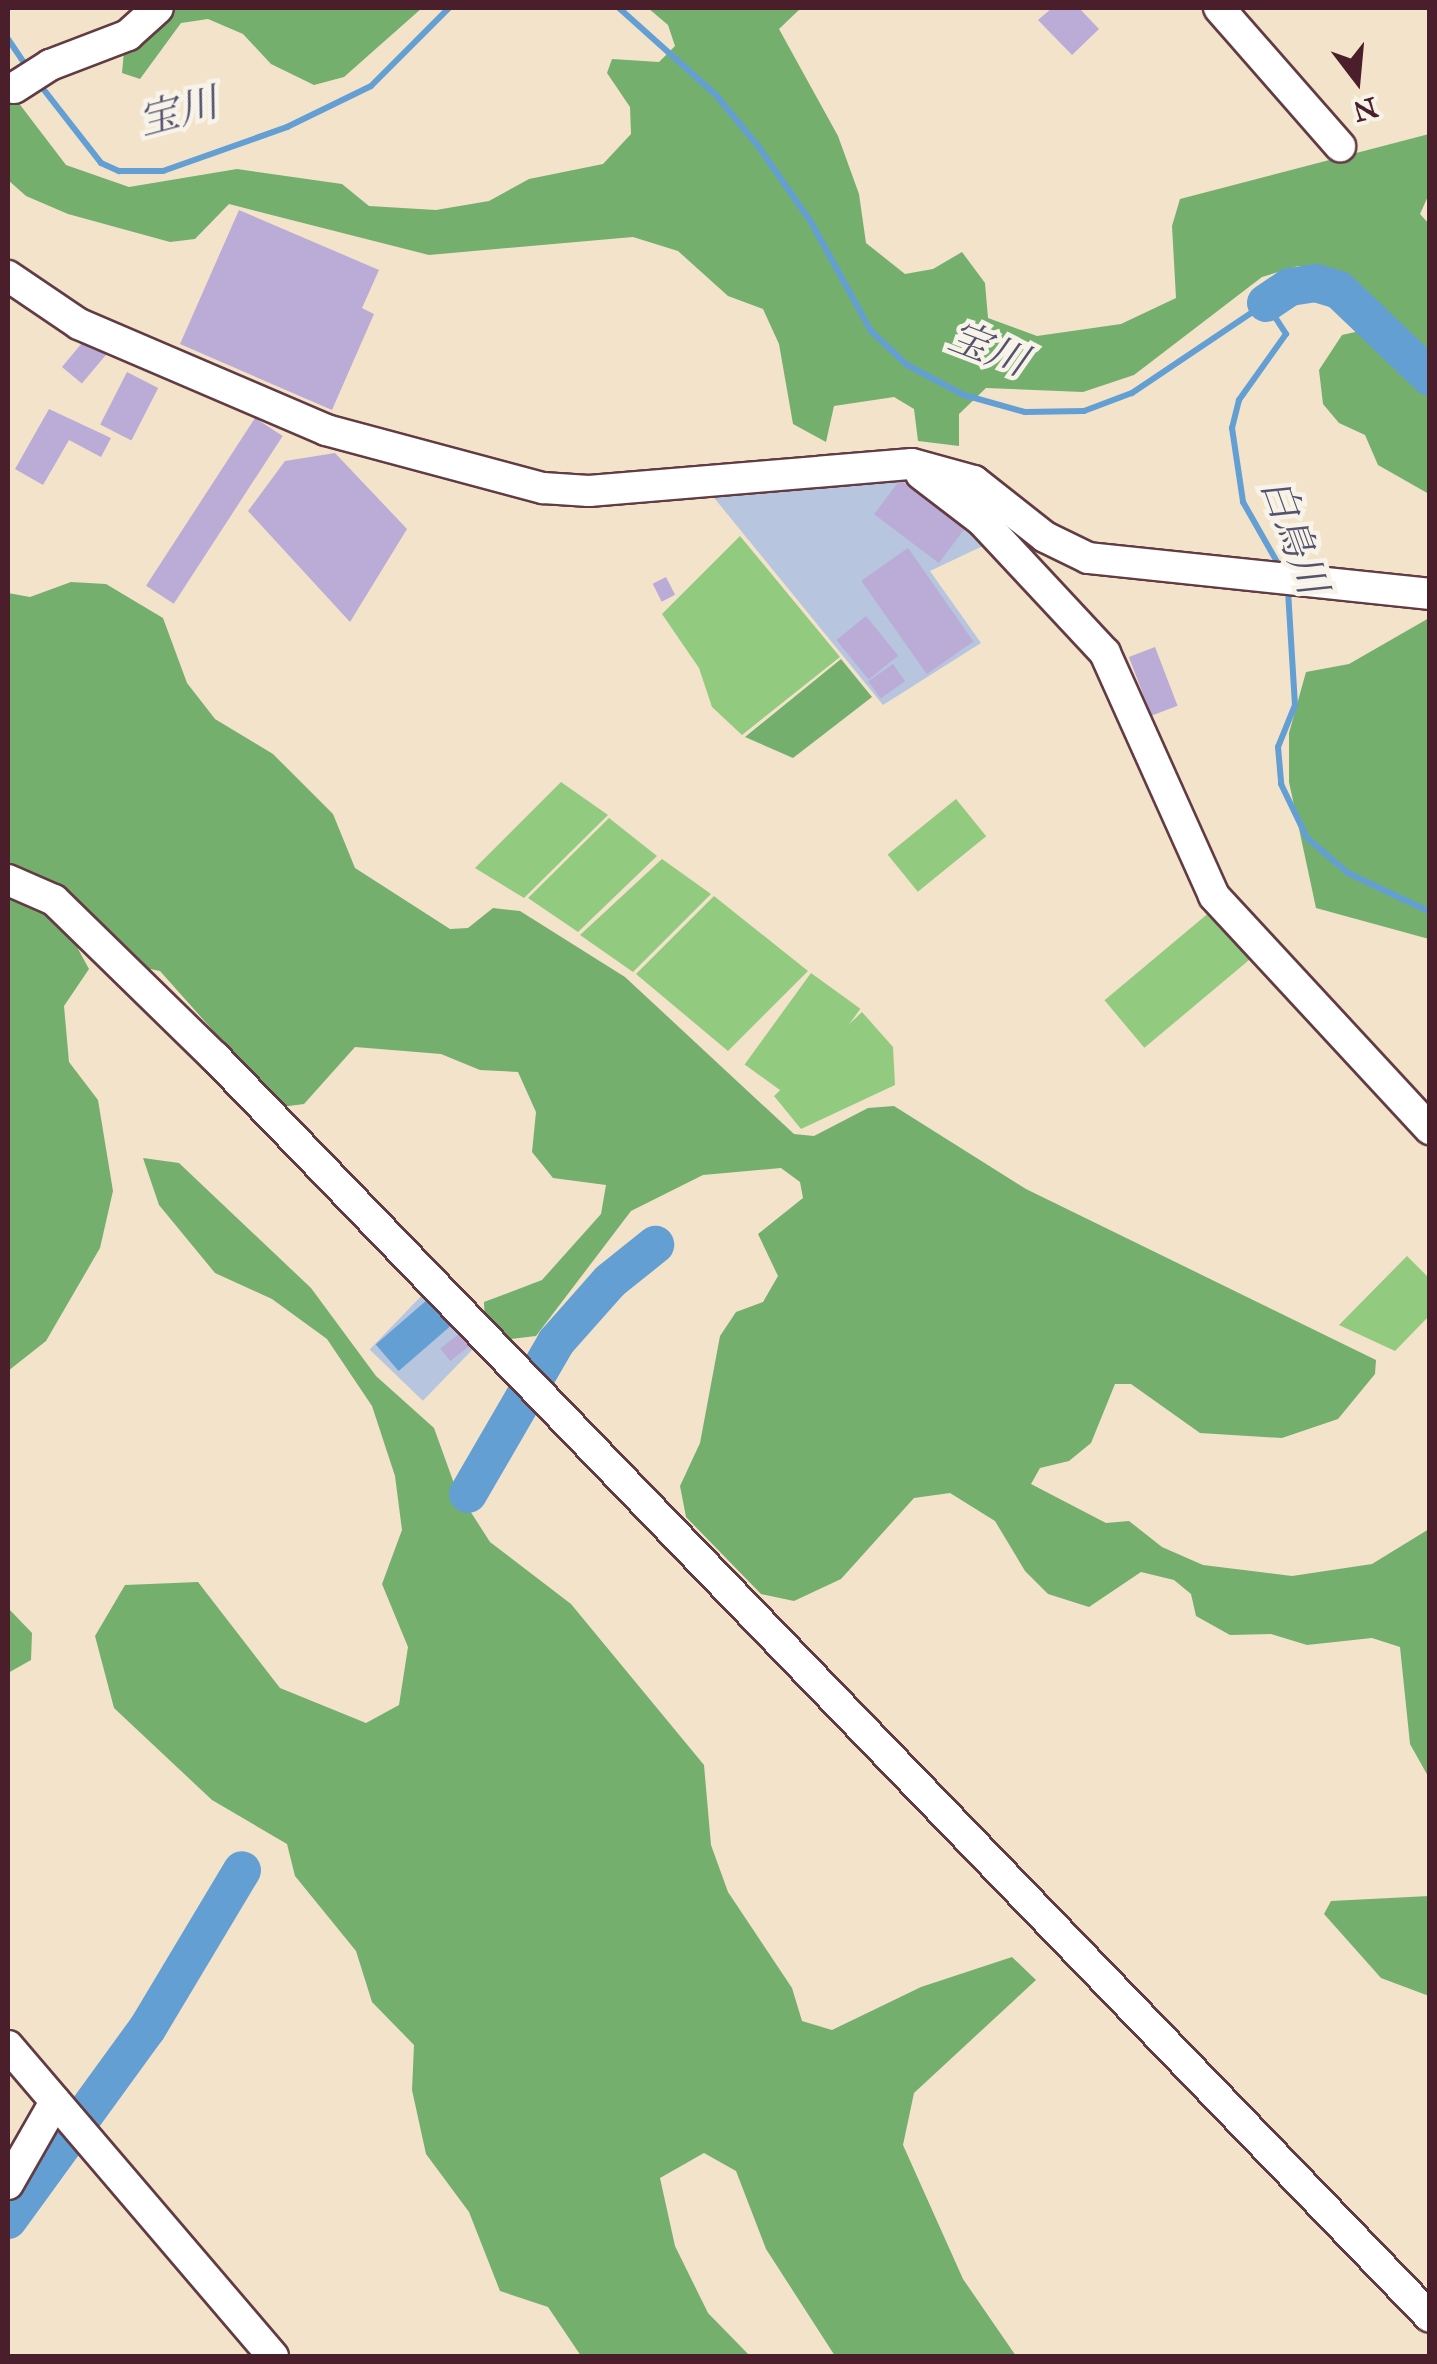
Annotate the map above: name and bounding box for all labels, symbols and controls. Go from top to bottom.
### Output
north arrow [1307,30,1407,130]
water label: 宝川 [133,78,223,146]
text: N [1349,89,1382,129]
water label: 宝川 [942,312,1034,386]
water label: 白鳥川 [1251,471,1337,601]

